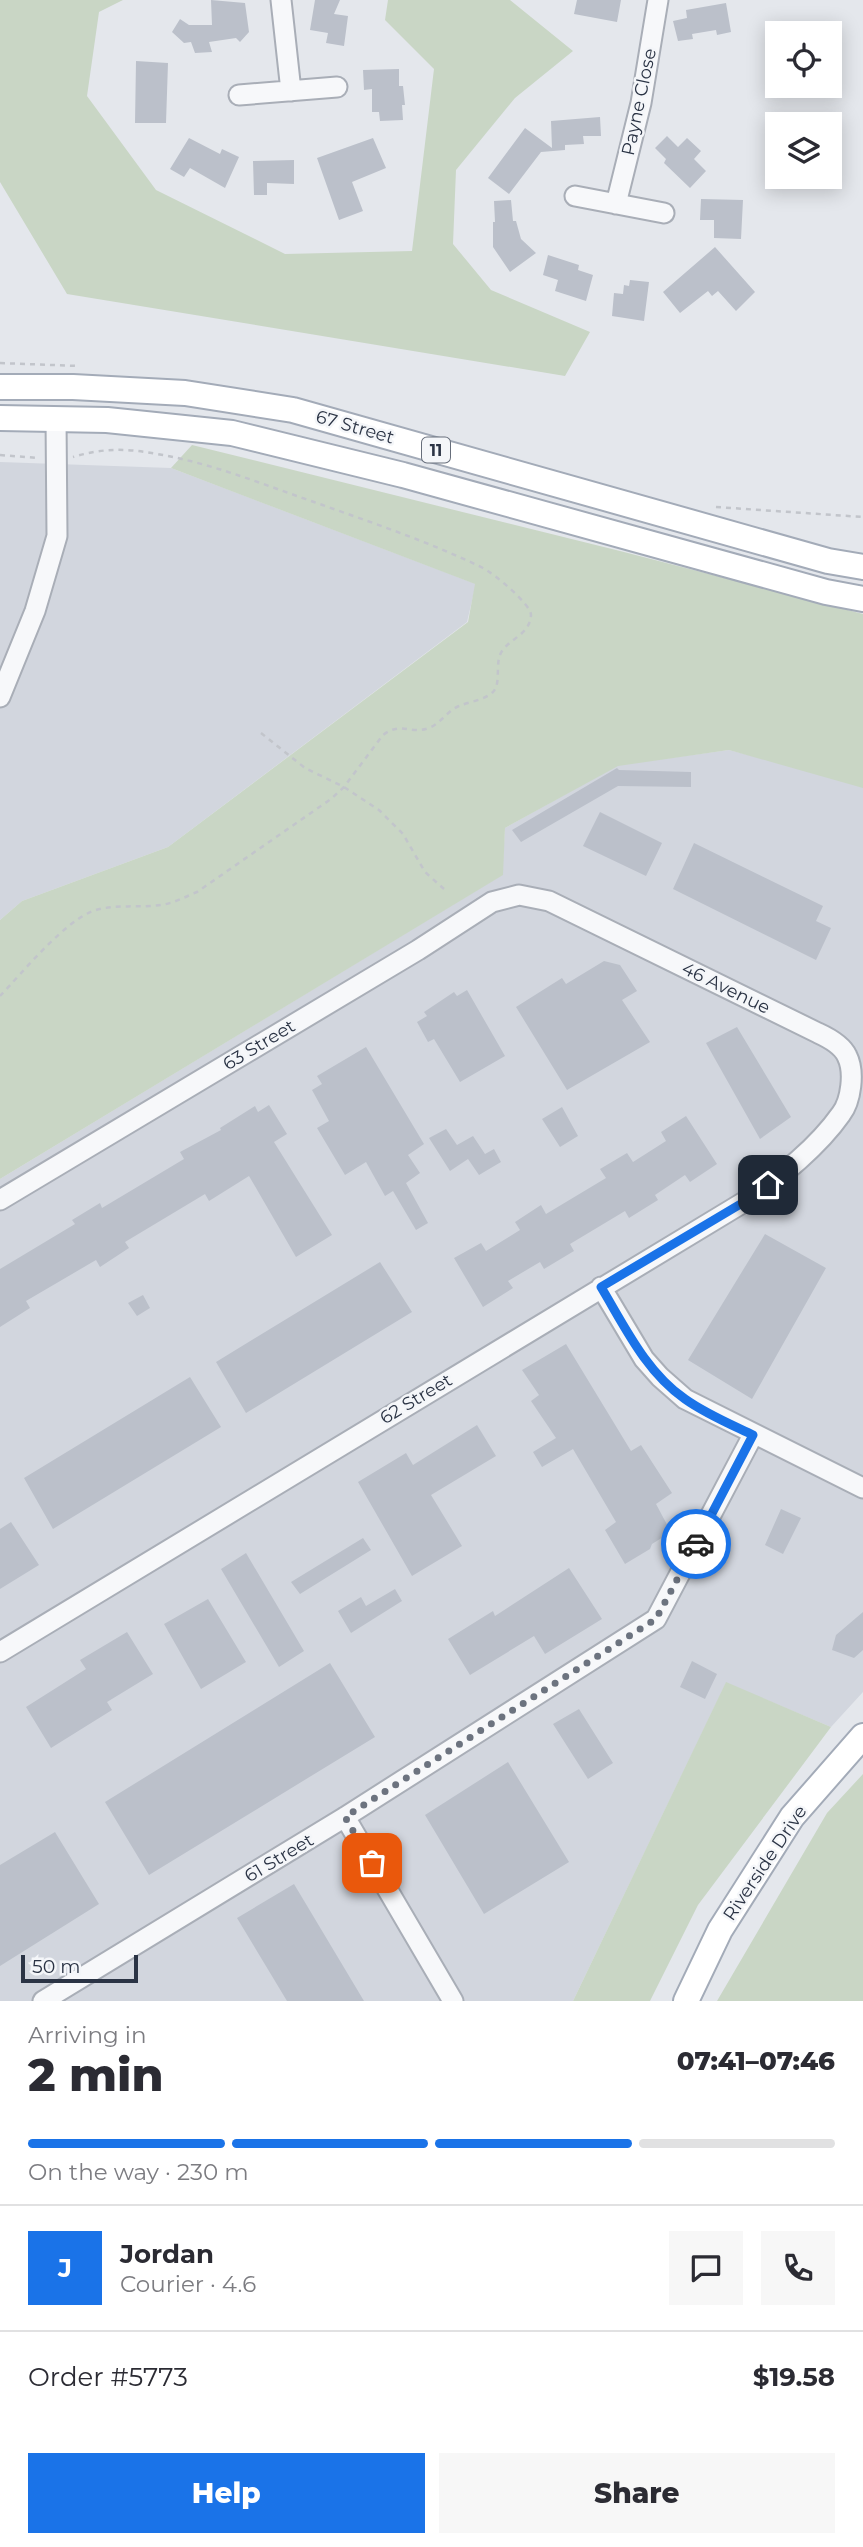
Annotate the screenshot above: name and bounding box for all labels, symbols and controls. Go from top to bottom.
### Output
map controls [765,21,842,189]
button: locate [765,21,842,98]
street label: Payne Close [617,46,661,158]
button: layers [765,112,842,189]
street label: 67 Street [313,405,397,449]
road number: 11 [422,438,450,463]
street label: 46 Avenue [678,957,774,1019]
street label: 63 Street [219,1015,299,1075]
pin [738,1155,798,1215]
icon: home [749,1166,787,1204]
street label: 62 Street [376,1369,456,1429]
courier [661,1509,731,1579]
icon: car [677,1525,715,1563]
street label: Riverside Drive [718,1801,812,1925]
street label: 61 Street [241,1829,317,1887]
pin [342,1833,402,1893]
icon: bag [353,1844,391,1882]
scale bar [21,1952,138,1984]
text: 50 m [32,1955,80,1978]
text: Arriving in [28,2021,147,2049]
text: 07:41–07:46 [677,2045,835,2077]
text: 2 min [28,2046,163,2103]
text: On the way · 230 m [28,2158,249,2186]
button: chat [669,2231,743,2305]
button: phone [761,2231,835,2305]
text: Jordan [120,2238,214,2270]
text: J [58,2252,72,2284]
text: Courier · 4.6 [120,2270,256,2298]
text: Order #5773 [28,2361,188,2393]
text: $19.58 [753,2361,835,2393]
button: Help [28,2453,425,2533]
button: Share [439,2453,835,2533]

